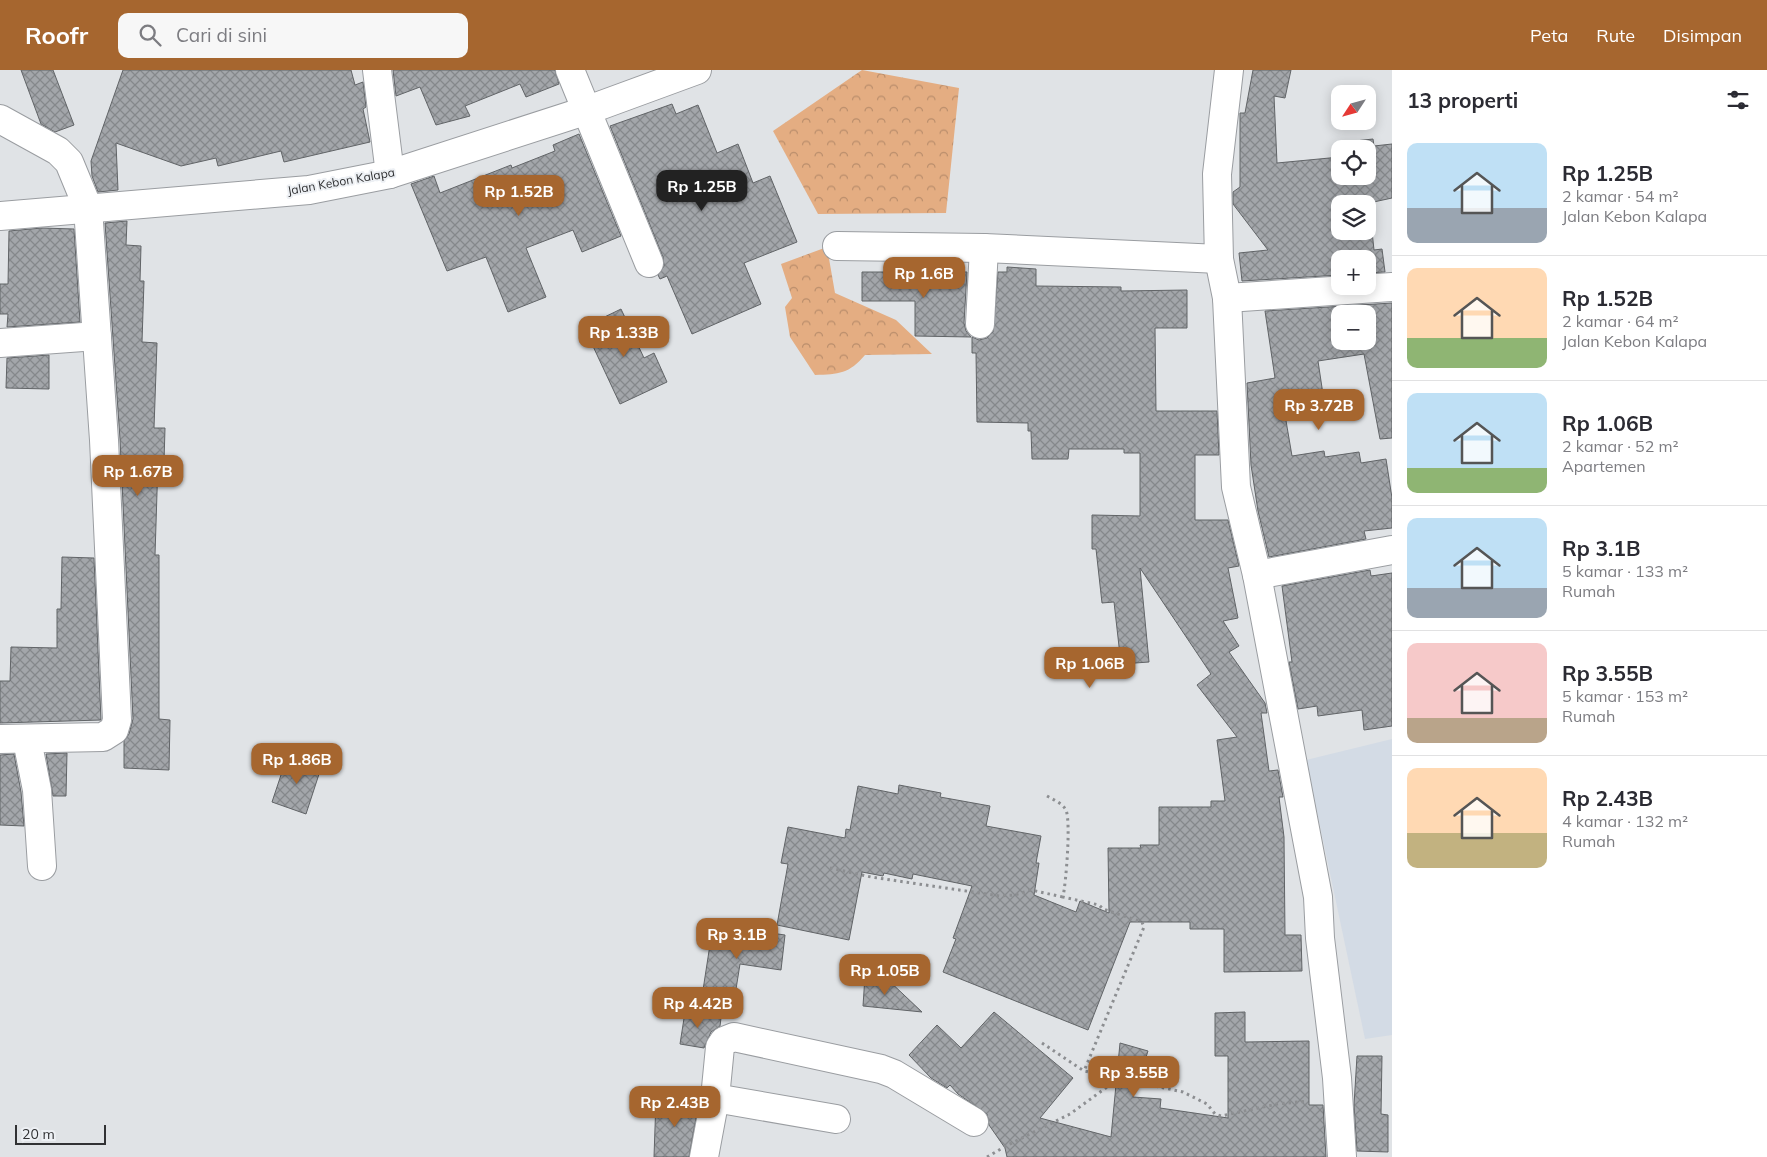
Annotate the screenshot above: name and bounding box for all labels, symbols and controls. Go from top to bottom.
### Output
search box [118,13,468,58]
text: Roofr [25,20,88,50]
icon: search [136,21,164,49]
text: Cari di sini [176,23,267,47]
text: Peta [1530,24,1568,47]
text: Rute [1596,24,1635,47]
text: Disimpan [1663,24,1742,47]
north arrow [1331,85,1376,130]
map controls [1331,85,1376,350]
icon: filters [1724,86,1752,114]
text: 13 properti [1407,87,1518,113]
button: locate [1331,140,1376,185]
text: Rp 1.25B [1562,160,1653,186]
icon: home [1447,163,1507,223]
street label: Jalan Kebon Kalapa [286,164,396,198]
pin: Rp 1.25B [650,170,754,212]
pin: Rp 1.52B [467,174,571,217]
text: Rp 1.25B [667,176,737,196]
text: Rp 1.52B [484,181,554,201]
text: 2 kamar · 54 m² [1562,186,1679,206]
button: layers [1331,195,1376,240]
text: Jalan Kebon Kalapa [1562,206,1707,226]
button: + [1331,250,1376,295]
pin: Rp 1.6B [878,256,970,299]
text: Rp 1.6B [894,263,954,283]
text: Rp 1.52B [1562,285,1653,311]
icon: home [1447,288,1507,348]
button: − [1331,305,1376,350]
text: 2 kamar · 64 m² [1562,311,1679,331]
pin: Rp 1.33B [572,316,676,358]
text: Rp 1.33B [589,322,659,342]
text: Jalan Kebon Kalapa [1562,331,1707,351]
pin: Rp 3.72B [1267,388,1371,431]
text: Rp 3.72B [1284,395,1354,415]
text: Rp 1.06B [1562,410,1653,436]
icon: home [1447,413,1507,473]
text: 2 kamar · 52 m² [1562,436,1679,456]
pin: Rp 1.67B [86,454,190,497]
text: Apartemen [1562,456,1646,476]
text: Rp 1.67B [103,461,173,481]
text: Rp 3.1B [1562,535,1640,561]
icon: home [1447,538,1507,598]
text: 5 kamar · 133 m² [1562,561,1688,581]
text: Rumah [1562,581,1615,601]
pin: Rp 1.06B [1038,646,1142,689]
text: Rp 1.06B [1055,653,1125,673]
text: Rp 3.55B [1562,660,1653,686]
icon: home [1447,663,1507,723]
text: 5 kamar · 153 m² [1562,686,1688,706]
text: Rumah [1562,706,1615,726]
pin: Rp 1.86B [245,742,349,785]
text: Rp 1.86B [262,749,332,769]
text: Rp 2.43B [1562,785,1653,811]
icon: home [1447,788,1507,848]
text: 4 kamar · 132 m² [1562,811,1688,831]
text: Rumah [1562,831,1615,851]
pin: Rp 3.1B [691,918,783,960]
text: Rp 3.1B [707,924,767,944]
pin: Rp 1.05B [833,954,937,996]
text: Rp 1.05B [850,960,920,980]
pin: Rp 4.42B [646,986,750,1029]
text: Rp 4.42B [663,993,733,1013]
pin: Rp 3.55B [1082,1056,1186,1098]
text: Rp 3.55B [1099,1062,1169,1082]
pin: Rp 2.43B [623,1086,727,1128]
text: Rp 2.43B [640,1092,710,1112]
scale bar [15,1122,106,1145]
text: 20 m [22,1125,55,1143]

